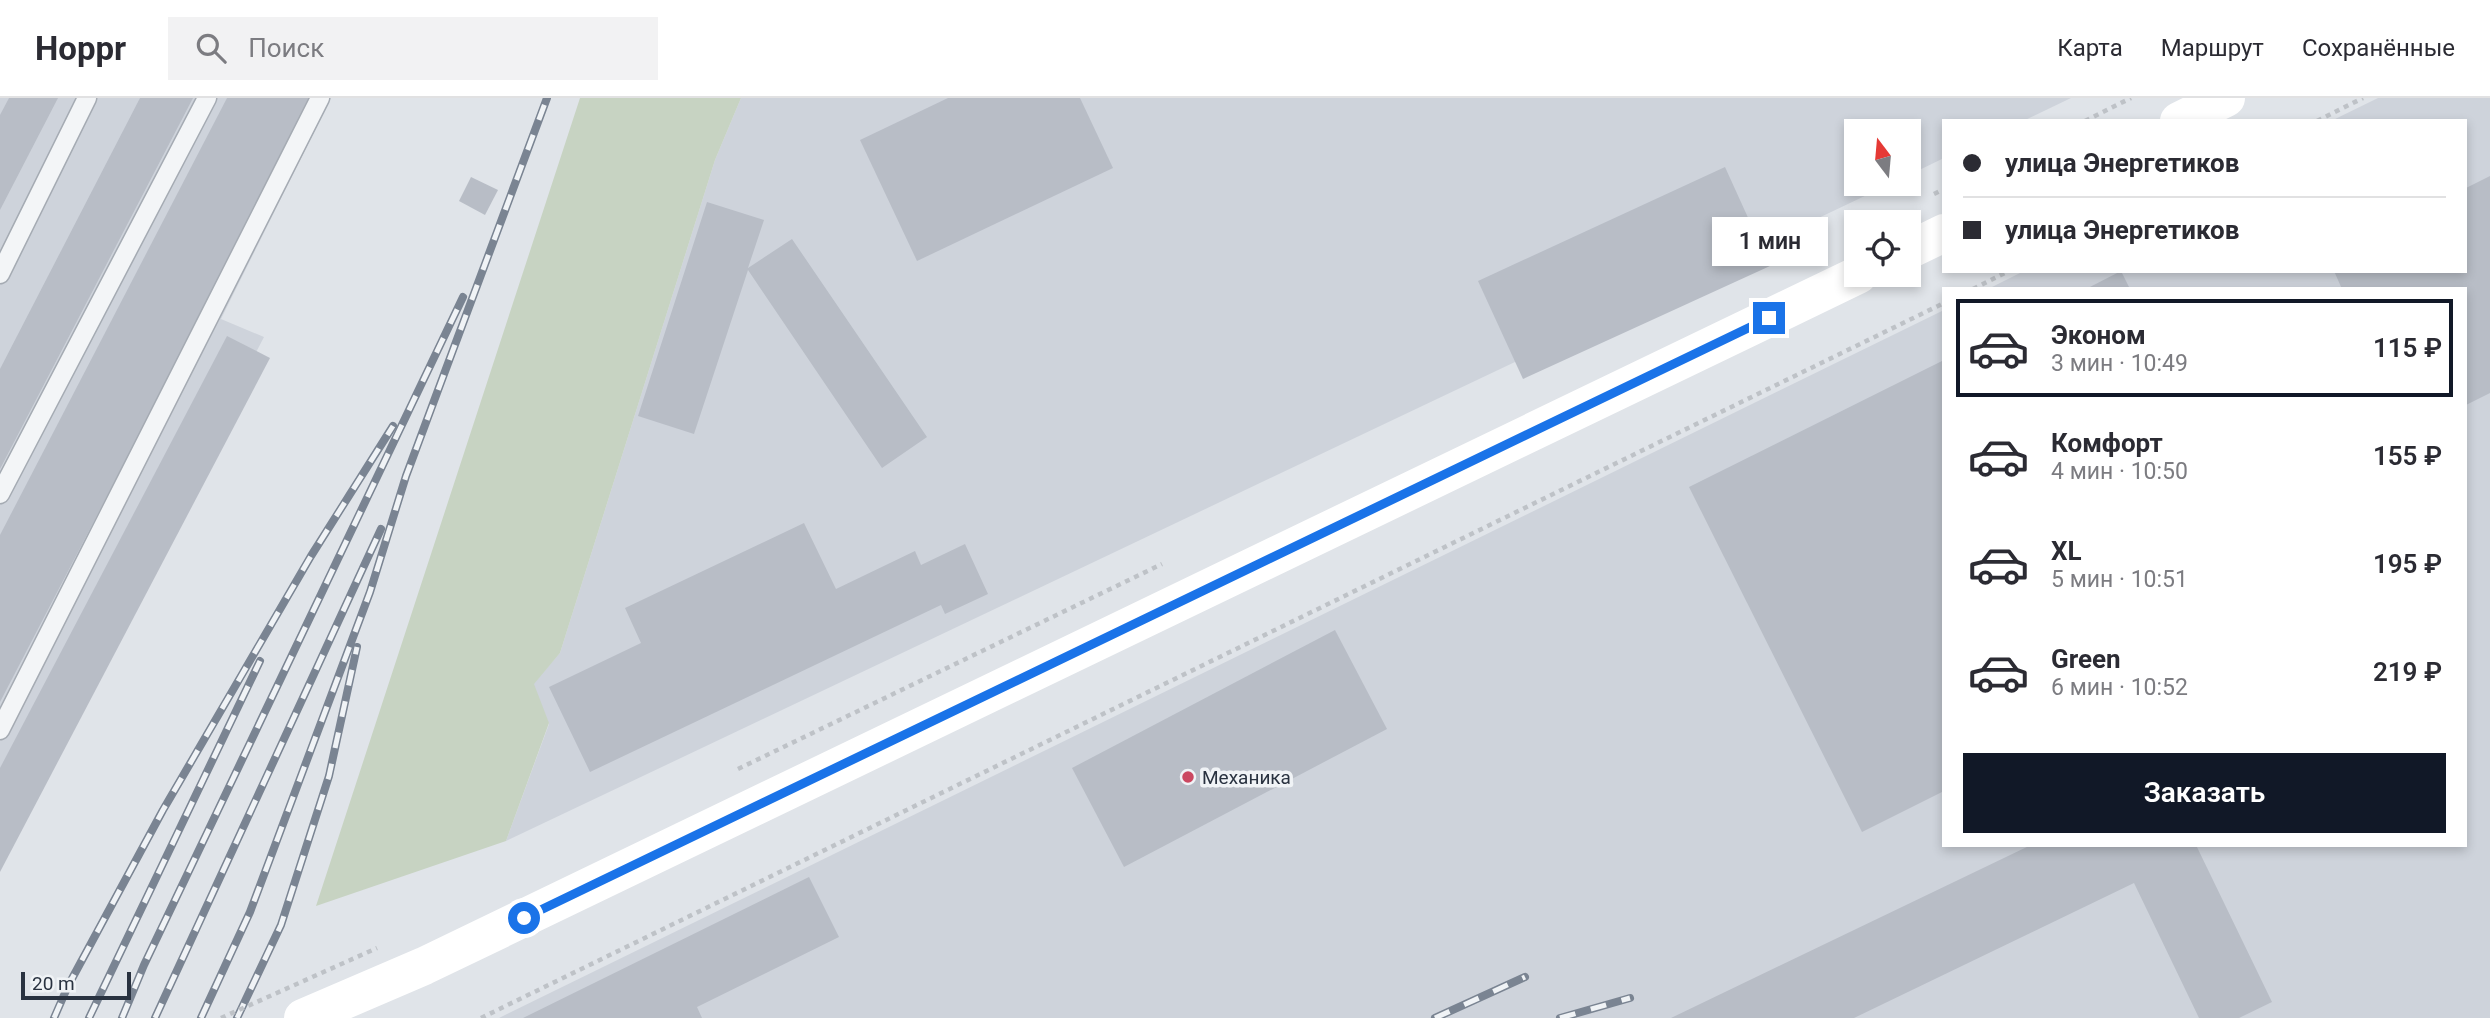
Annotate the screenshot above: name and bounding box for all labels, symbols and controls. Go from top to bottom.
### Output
search box [168,17,658,80]
text: Hoppr [35,29,126,68]
icon: search [192,29,230,67]
text: Поиск [248,33,324,63]
text: Карта [2057,34,2123,62]
text: Маршрут [2161,34,2264,62]
text: Сохранённые [2302,34,2455,62]
north arrow [1844,119,1922,196]
map controls [1844,119,1921,287]
text: улица Энергетиков [2005,148,2239,178]
button: locate [1844,210,1921,287]
text: улица Энергетиков [2005,215,2239,245]
callout: 1 мин [1711,216,1827,266]
text: 1 мин [1739,228,1801,255]
route end [1753,302,1785,334]
icon: car [1967,317,2030,380]
text: Эконом [2051,320,2146,350]
text: 115 ₽ [2373,333,2442,363]
text: 3 мин · 10:49 [2051,350,2188,377]
icon: car [1967,425,2030,488]
text: Комфорт [2051,428,2163,458]
text: 155 ₽ [2373,441,2442,471]
text: 4 мин · 10:50 [2051,458,2188,485]
icon: car [1967,533,2030,596]
text: XL [2051,536,2082,566]
text: 195 ₽ [2373,549,2442,579]
text: 5 мин · 10:51 [2051,566,2188,593]
icon: car [1967,641,2030,704]
text: Green [2051,644,2121,674]
text: 219 ₽ [2373,657,2442,687]
text: 6 мин · 10:52 [2051,674,2188,701]
button: Заказать [1963,753,2446,833]
place label: Механика [1202,766,1291,789]
marker: Механика [1180,769,1196,785]
route start [508,902,540,934]
scale bar [21,969,131,1001]
text: 20 m [32,972,75,995]

